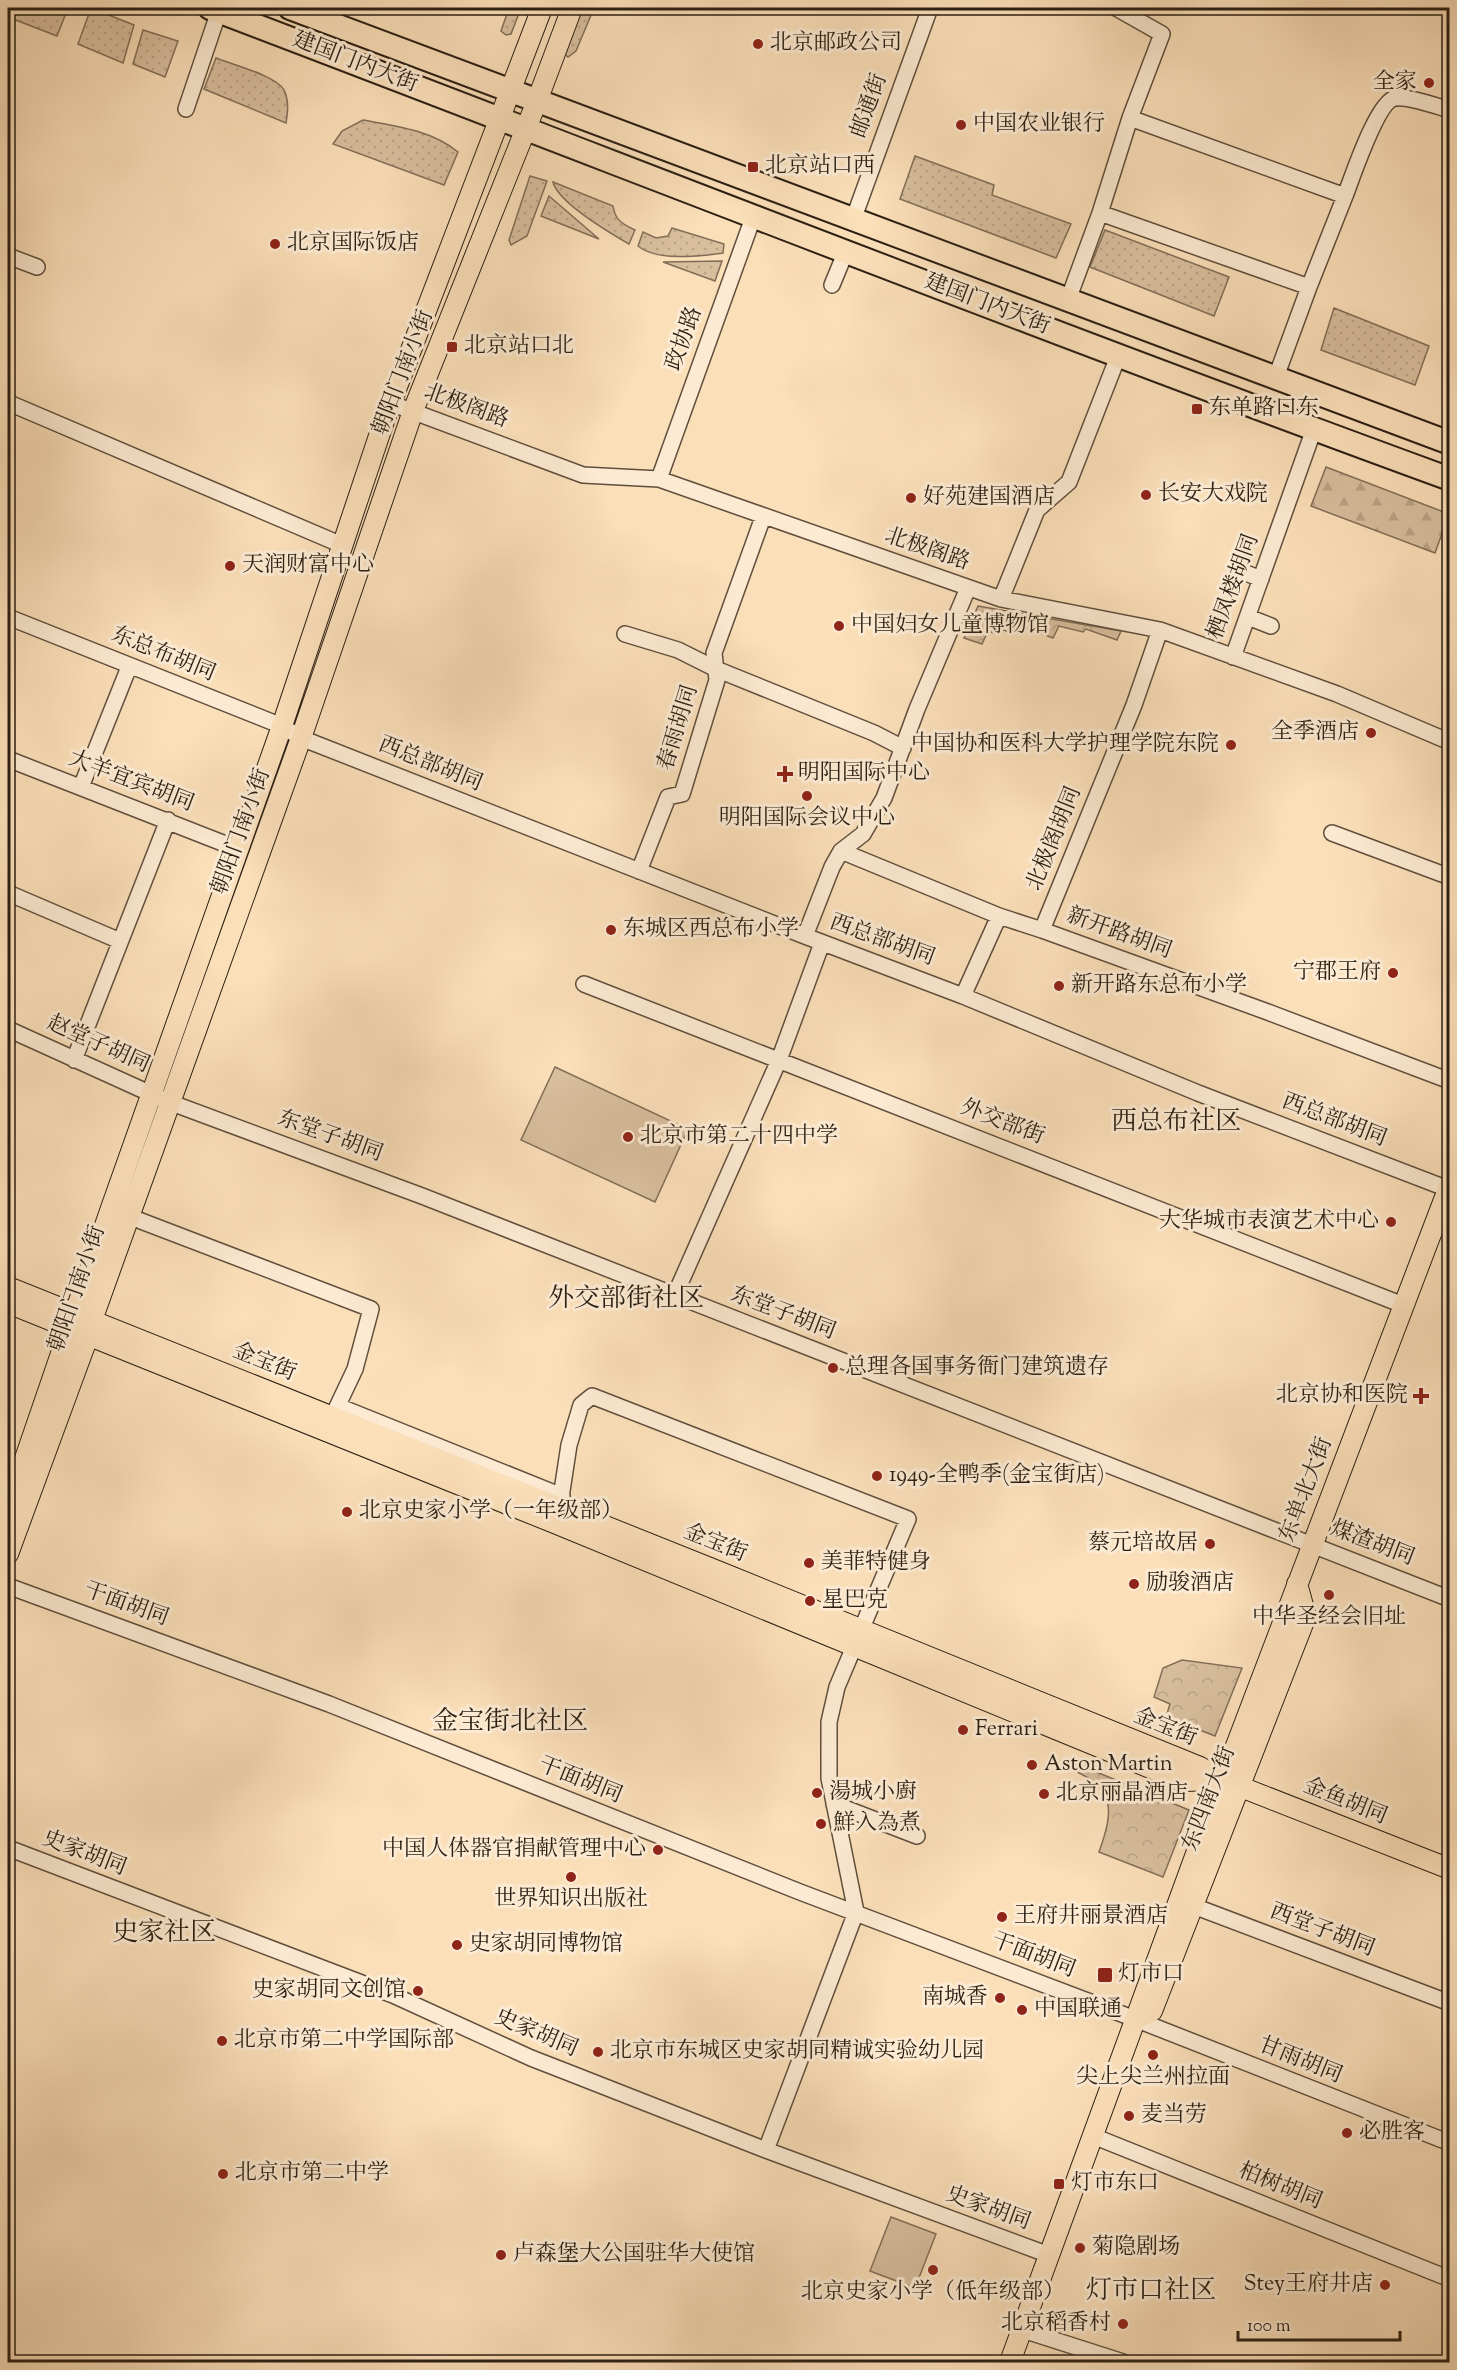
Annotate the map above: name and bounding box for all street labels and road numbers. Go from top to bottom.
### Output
street label: 建国门内大街 [288,24,422,102]
street label: 邮通街 [844,70,896,142]
street label: 建国门内大街 [920,266,1054,344]
street label: 政协路 [659,303,711,375]
street label: 朝阳门南小街 [365,306,443,440]
street label: 北极阁路 [419,377,513,437]
street label: 北极阁路 [880,521,974,579]
street label: 栖凤楼胡同 [1200,530,1268,644]
street label: 东总布胡同 [106,620,220,690]
street label: 春雨胡同 [651,681,707,775]
street label: 西总部胡同 [373,730,487,800]
street label: 大羊宜宾胡同 [64,743,198,821]
street label: 朝阳门南小街 [204,765,280,899]
street label: 北极阁胡同 [1020,782,1090,896]
street label: 新开路胡同 [1062,900,1176,968]
street label: 西总部胡同 [825,907,939,975]
street label: 赵堂子胡同 [41,1008,155,1082]
street label: 西总部胡同 [1277,1086,1391,1156]
street label: 外交部街 [955,1092,1049,1154]
street label: 东堂子胡同 [273,1103,387,1171]
street label: 朝阳门南小街 [41,1221,115,1357]
street label: 东堂子胡同 [726,1279,840,1349]
street label: 金宝街 [227,1336,301,1390]
street label: 东单北大街 [1272,1433,1342,1547]
street label: 煤渣胡同 [1325,1513,1419,1575]
street label: 金宝街 [678,1517,752,1571]
street label: 干面胡同 [79,1575,173,1635]
street label: 金宝街 [1128,1701,1202,1755]
street label: 东四南大街 [1175,1742,1245,1856]
street label: 干面胡同 [533,1750,627,1812]
street label: 金鱼胡同 [1298,1771,1392,1833]
street label: 史家胡同 [37,1823,131,1885]
street label: 西堂子胡同 [1265,1896,1379,1966]
street label: 干面胡同 [986,1925,1080,1987]
street label: 史家胡同 [489,2002,583,2066]
street label: 甘雨胡同 [1253,2030,1347,2092]
street label: 柏树胡同 [1233,2156,1327,2218]
street label: 史家胡同 [941,2179,1035,2239]

